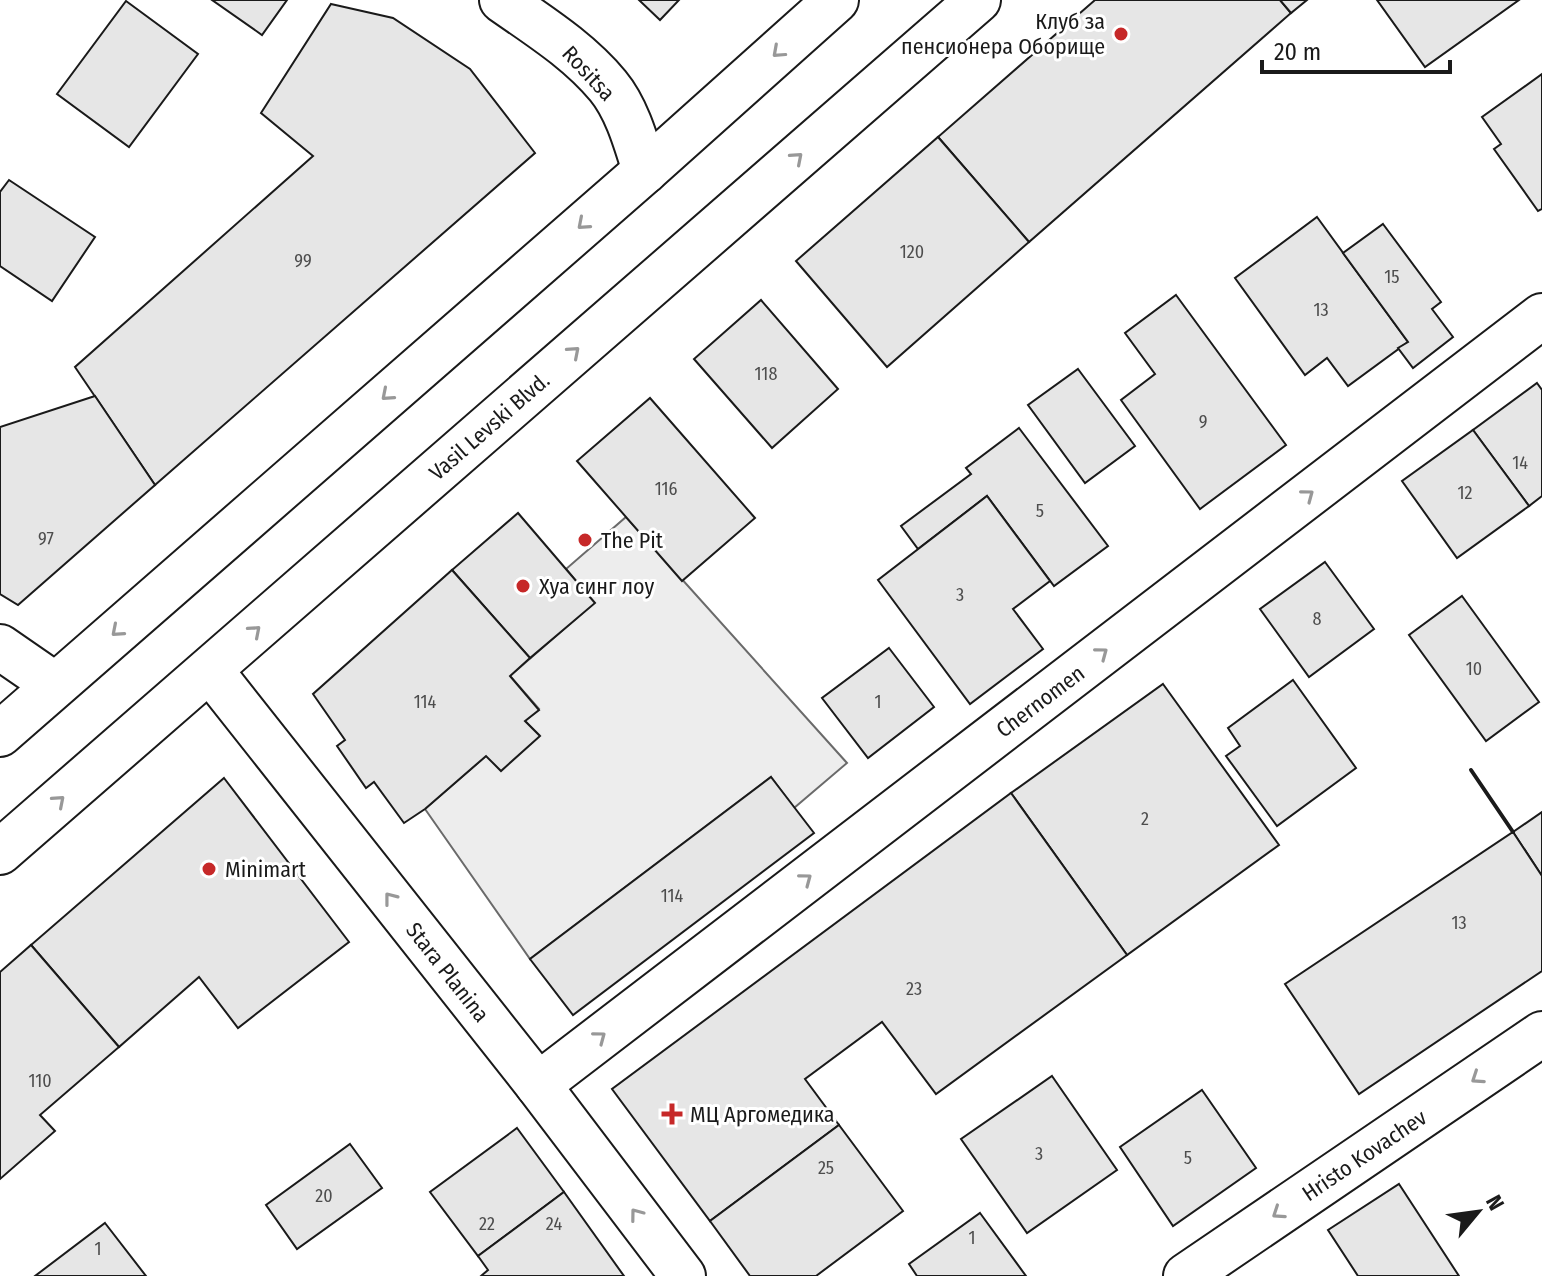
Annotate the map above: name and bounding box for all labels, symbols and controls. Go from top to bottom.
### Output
place label: Клуб за пенсионера Оборище [901,8,1105,60]
scale bar [1262,24,1450,74]
marker: Клуб за пенсионера Оборище [1112,25,1130,43]
text: 20 m [1274,38,1321,66]
street label: Rositsa [556,40,621,106]
one-way arrow [772,42,787,57]
one-way arrow [788,153,803,167]
one-way arrow [577,215,592,229]
house number: 120 [900,241,924,263]
house number: 99 [294,250,312,272]
house number: 15 [1384,266,1400,288]
house number: 13 [1313,299,1329,321]
one-way arrow [565,347,580,362]
house number: 118 [755,363,777,385]
street label: Vasil Levski Blvd. [424,367,555,486]
one-way arrow [382,386,397,400]
house number: 9 [1199,411,1207,433]
house number: 14 [1512,452,1528,474]
house number: 116 [655,478,677,500]
house number: 12 [1458,482,1473,504]
one-way arrow [1299,491,1314,505]
house number: 5 [1036,500,1044,522]
place label: The Pit [601,527,664,554]
house number: 97 [38,528,54,550]
marker: The Pit [576,531,594,549]
place label: Хуа синг лоу [539,573,654,600]
marker: Хуа синг лоу [514,577,532,595]
house number: 3 [956,584,964,606]
house number: 8 [1313,608,1322,630]
one-way arrow [111,621,126,636]
one-way arrow [246,626,260,640]
one-way arrow [1093,649,1108,663]
house number: 10 [1466,658,1482,680]
street label: Chernomen [991,659,1090,743]
house number: 114 [414,691,437,713]
house number: 1 [874,691,882,713]
one-way arrow [49,796,64,811]
house number: 2 [1141,808,1149,830]
place label: Minimart [225,856,307,883]
marker: Minimart [200,860,218,878]
one-way arrow [797,875,812,889]
house number: 114 [661,885,684,907]
one-way arrow [386,892,400,907]
house number: 13 [1451,912,1467,934]
street label: Stara Planina [400,917,495,1027]
house number: 23 [906,978,922,1000]
one-way arrow [591,1033,606,1047]
one-way arrow [1472,1068,1486,1083]
house number: 110 [28,1070,52,1092]
place label: МЦ Аргомедика [690,1101,835,1128]
marker: МЦ Аргомедика [661,1103,683,1125]
street label: Hristo Kovachev [1297,1104,1432,1207]
house number: 3 [1035,1143,1043,1165]
house number: 5 [1184,1147,1192,1169]
house number: 25 [818,1157,834,1179]
north arrow [1438,1172,1518,1252]
house number: 20 [315,1185,333,1207]
text: N [1480,1190,1510,1215]
one-way arrow [1272,1203,1287,1218]
one-way arrow [631,1208,645,1223]
house number: 22 [479,1213,495,1235]
house number: 24 [546,1213,562,1235]
house number: 1 [968,1227,976,1249]
house number: 1 [94,1238,102,1260]

